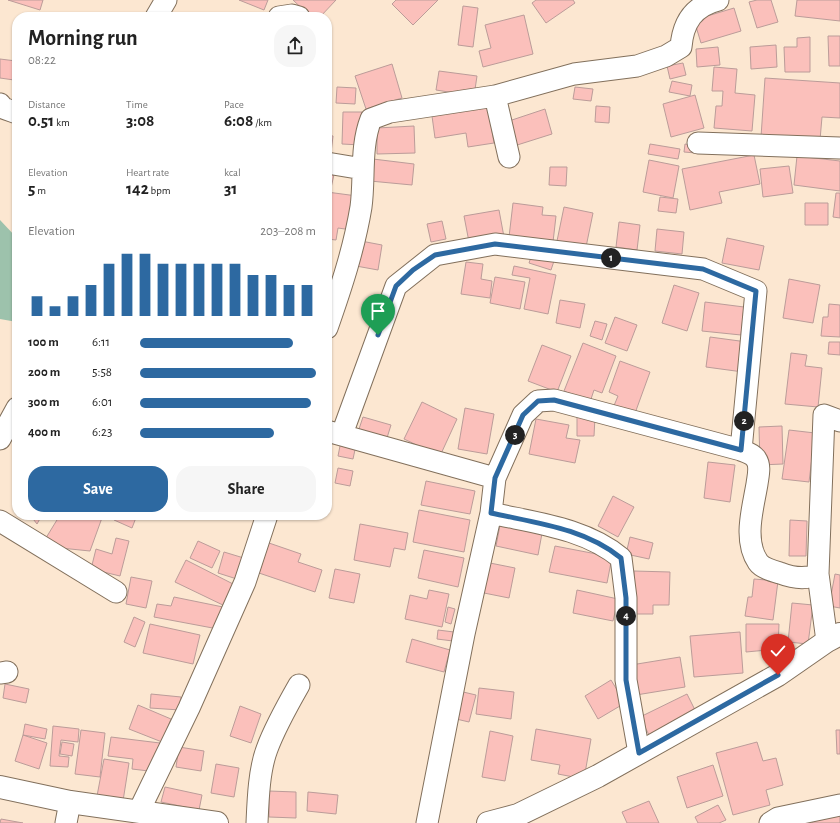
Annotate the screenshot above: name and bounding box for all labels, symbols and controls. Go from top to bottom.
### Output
button: share [274,25,316,67]
text: Morning run [28,27,138,49]
text: 08:22 [28,54,56,67]
text: Distance [28,99,65,110]
text: Time [126,99,148,110]
text: Pace [224,99,244,110]
text: 0.51 [28,112,54,129]
text: 3:08 [126,112,154,129]
text: 6:08 [224,112,253,129]
text: km [54,117,70,128]
text: /km [253,117,272,128]
text: Elevation [28,167,68,178]
text: Heart rate [126,167,169,178]
text: kcal [224,167,241,178]
text: 5 [28,180,35,197]
text: 142 [126,180,149,197]
text: 31 [224,180,237,197]
text: m [35,185,46,196]
text: bpm [149,185,170,196]
text: Elevation [28,225,75,238]
text: 203–208 m [260,225,316,238]
pin: 1 [601,248,621,268]
text: 1 [609,252,613,263]
pin [361,294,395,335]
icon: arrive [367,300,389,322]
text: 100 m [28,336,59,349]
text: 6:11 [92,336,110,349]
text: 200 m [28,366,60,379]
text: 5:58 [92,366,112,379]
text: 300 m [28,396,60,409]
text: 6:01 [92,396,112,409]
pin: 2 [734,411,754,431]
text: 2 [741,415,747,426]
pin: 3 [505,425,525,445]
text: 400 m [28,426,61,439]
text: 6:23 [92,426,112,439]
text: 3 [513,429,517,440]
button: Save [28,466,168,512]
button: Share [176,466,316,512]
pin: 4 [616,606,636,626]
text: 4 [623,610,629,621]
pin [761,634,795,675]
icon: check [767,640,789,662]

